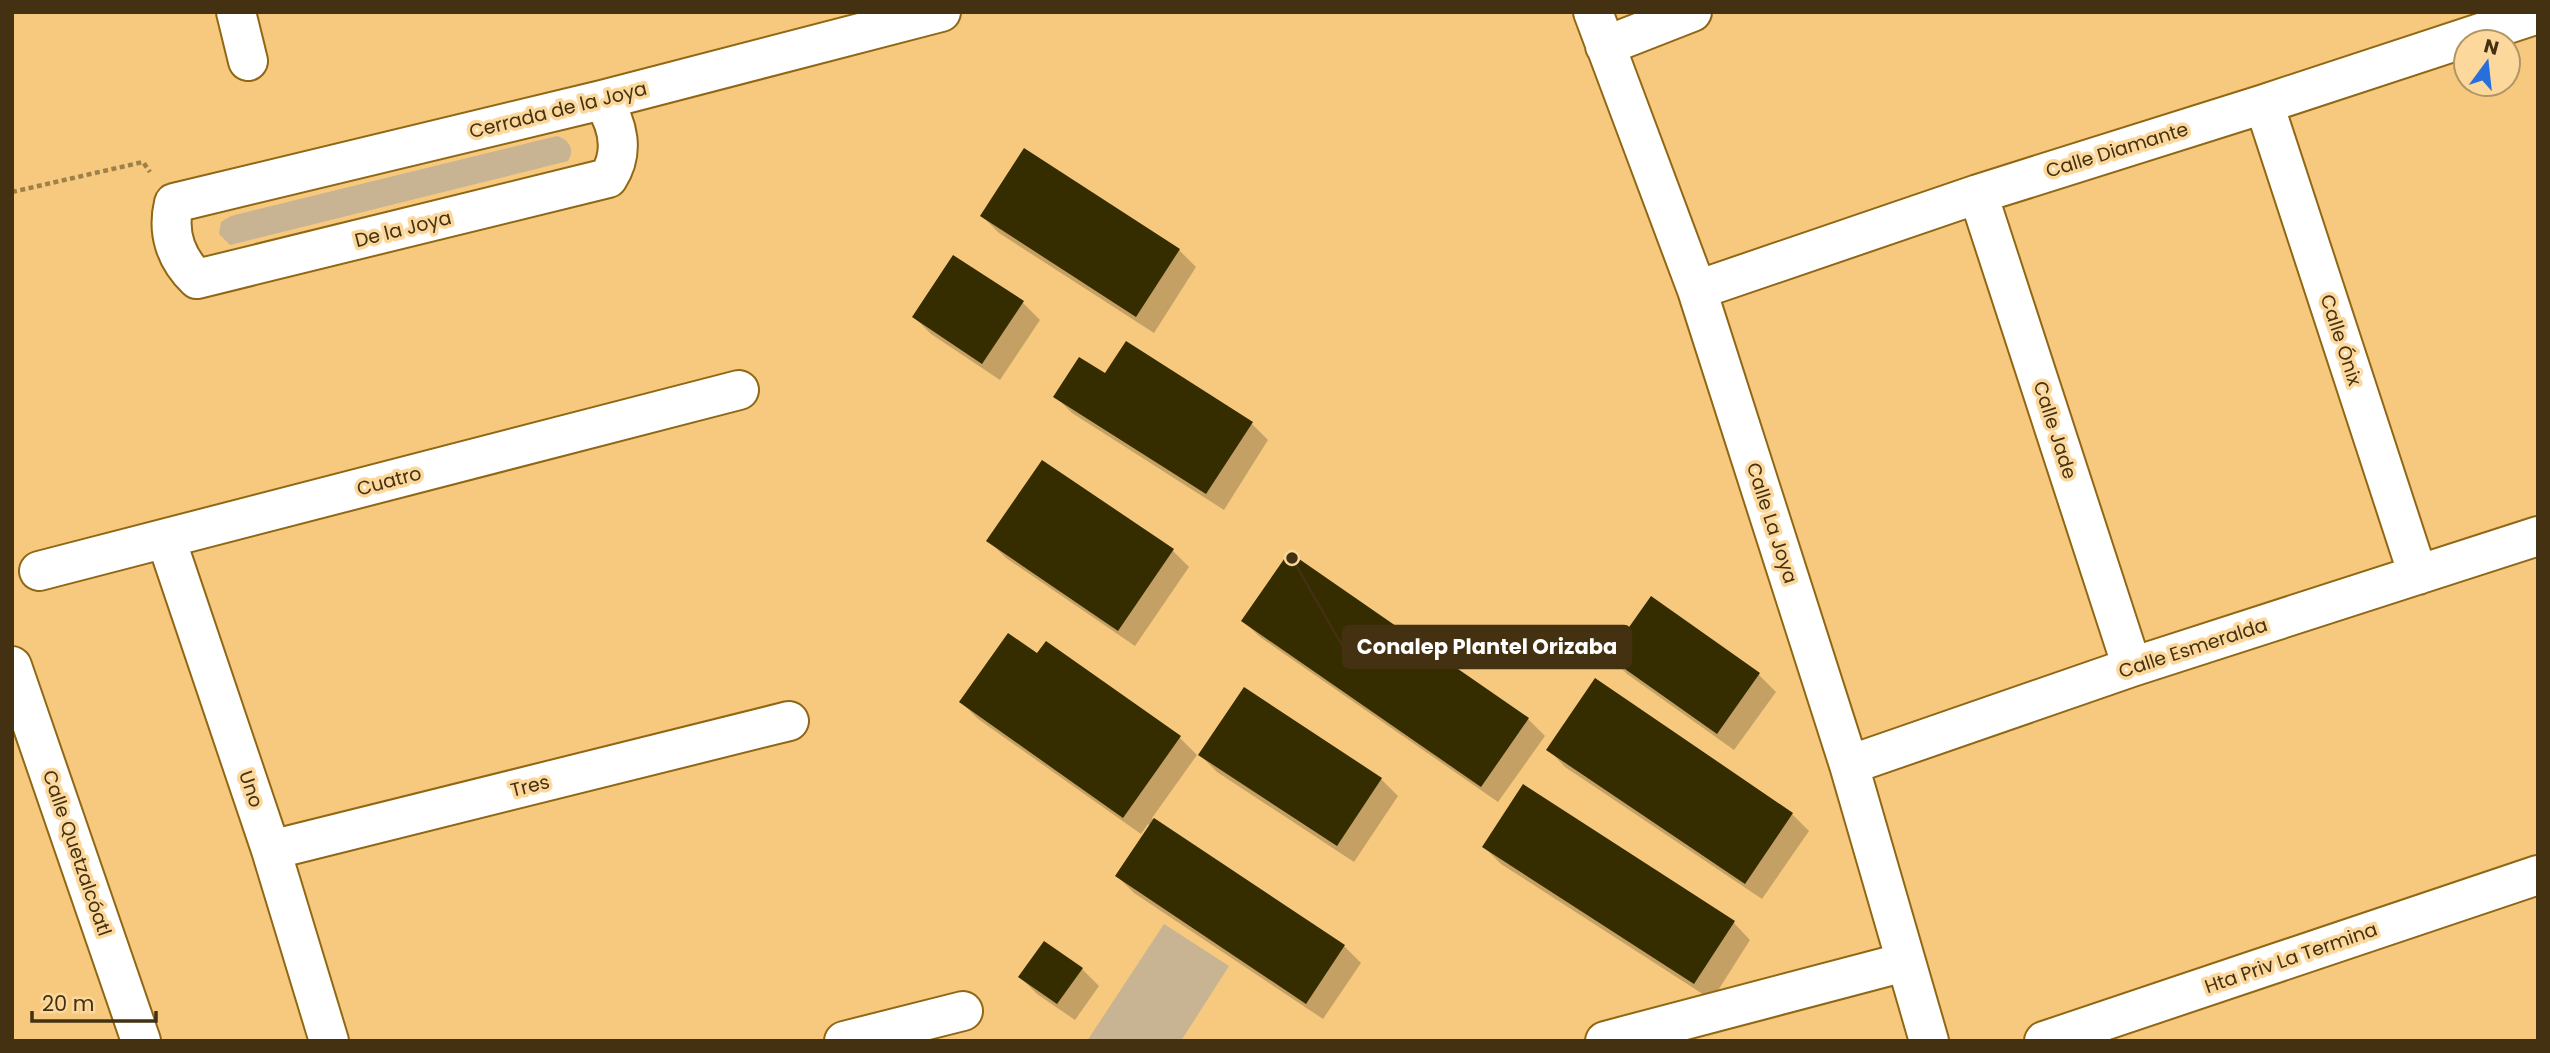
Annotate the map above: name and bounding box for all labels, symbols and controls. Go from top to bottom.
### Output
north arrow [2452,28,2522,98]
text: N [2481,32,2502,62]
street label: Cerrada de la Joya [466,75,650,145]
street label: Calle Diamante [2042,115,2192,185]
street label: De la Joya [352,204,454,254]
street label: Calle Ónix [2314,291,2368,389]
street label: Calle Jade [2027,378,2083,482]
street label: Cuatro [354,459,424,503]
street label: Calle La Joya [1740,459,1804,587]
street label: Calle Esmeralda [2115,611,2271,685]
callout: Conalep Plantel Orizaba [1343,626,1631,668]
text: Conalep Plantel Orizaba [1357,632,1617,661]
street label: Calle Quetzalcóatl [36,766,118,940]
street label: Uno [232,767,270,811]
street label: Tres [508,768,552,804]
street label: Hta Priv La Termina [2201,916,2381,1000]
scale bar [32,979,156,1023]
text: 20 m [42,989,95,1018]

